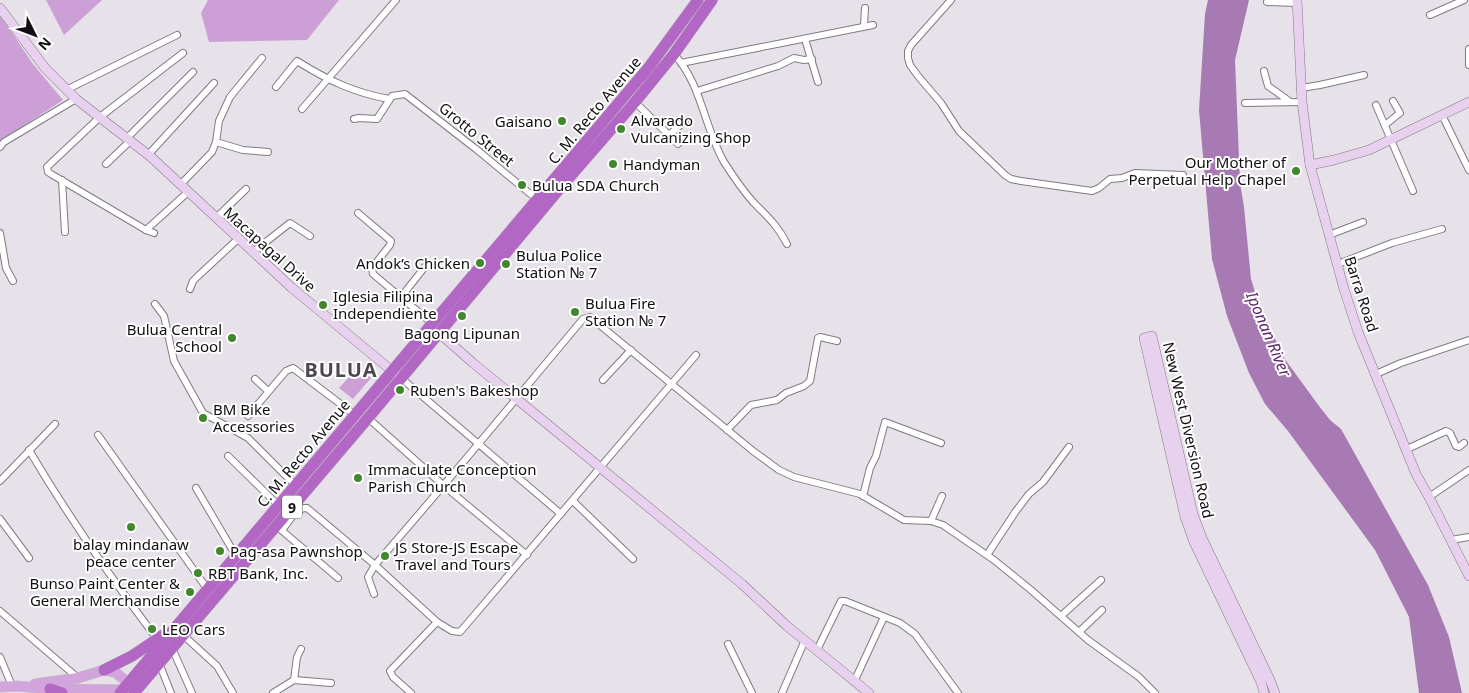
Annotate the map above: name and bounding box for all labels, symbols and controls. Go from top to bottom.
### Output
north arrow [10,10,60,60]
text: N [34,33,56,55]
street label: C. M. Recto Avenue [543,52,645,168]
street label: Grotto Street [435,97,519,171]
place label: Alvarado Vulcanizing Shop [631,110,751,147]
place label: Gaisano [495,111,552,131]
marker: Gaisano [556,115,568,127]
marker: Alvarado Vulcanizing Shop [615,123,627,135]
place label: Our Mother of Perpetual Help Chapel [1128,152,1287,189]
place label: Handyman [623,154,700,174]
marker: Handyman [607,158,619,170]
marker: Our Mother of Perpetual Help Chapel [1290,165,1302,177]
place label: Bulua SDA Church [532,175,659,195]
marker: Bulua SDA Church [516,179,528,191]
street label: Macapagal Drive [220,202,320,296]
place label: Bulua Police Station № 7 [516,245,602,282]
place label: Andok’s Chicken [356,253,470,273]
street label: Barra Road [1340,254,1384,334]
marker: Andok’s Chicken [474,257,486,269]
marker: Bulua Police Station № 7 [500,258,512,270]
place label: Iglesia Filipina Independiente [333,286,437,323]
water label: Iponan River [1241,287,1297,380]
place label: Bulua Fire Station № 7 [585,293,666,330]
marker: Iglesia Filipina Independiente [317,299,329,311]
marker: Bulua Fire Station № 7 [569,306,581,318]
marker: Bagong Lipunan [456,310,468,322]
place label: Bulua Central School [127,319,222,356]
place label: Bagong Lipunan [404,323,520,343]
marker: Bulua Central School [226,332,238,344]
street label: New West Diversion Road [1159,340,1219,520]
district label: BULUA [304,356,378,383]
place label: Ruben's Bakeshop [410,380,539,400]
marker: Ruben's Bakeshop [394,384,406,396]
street label: C. M. Recto Avenue [252,395,354,511]
place label: BM Bike Accessories [213,399,295,436]
marker: BM Bike Accessories [197,412,209,424]
place label: Immaculate Conception Parish Church [368,459,536,496]
marker: Immaculate Conception Parish Church [352,472,364,484]
road number: 9 [282,496,302,518]
marker: balay mindanaw peace center [125,521,137,533]
place label: balay mindanaw peace center [73,534,189,571]
place label: JS Store-JS Escape Travel and Tours [393,537,518,574]
place label: Pag-asa Pawnshop [230,541,363,561]
marker: Pag-asa Pawnshop [214,545,226,557]
marker: JS Store-JS Escape Travel and Tours [379,550,391,562]
place label: RBT Bank, Inc. [208,563,308,583]
marker: RBT Bank, Inc. [192,567,204,579]
place label: Bunso Paint Center & General Merchandise [29,573,180,610]
marker: Bunso Paint Center & General Merchandise [184,586,196,598]
place label: LEO Cars [162,619,225,639]
marker: LEO Cars [146,623,158,635]

